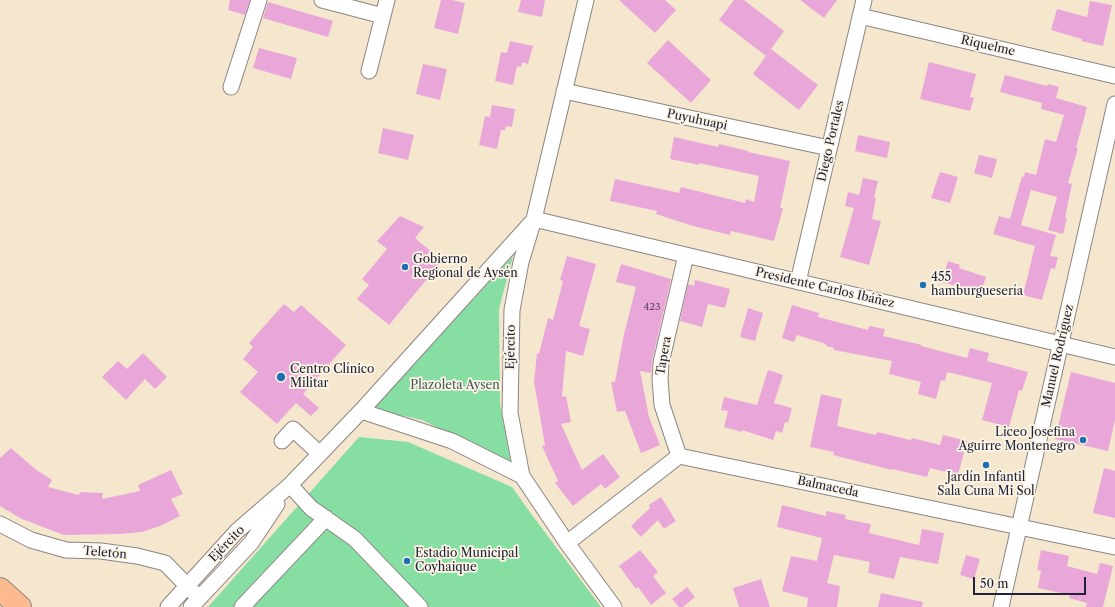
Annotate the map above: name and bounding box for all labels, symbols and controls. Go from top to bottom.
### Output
street label: Riquelme [959,33,1017,59]
street label: Diego Portales [815,99,847,183]
street label: Puyuhuapi [665,107,729,133]
place label: Gobierno Regional de Aysén [413,253,518,281]
marker: Gobierno Regional de Aysén [400,262,410,272]
street label: Presidente Carlos Ibáñez [754,265,896,311]
place label: 455 hamburguesería [931,271,1023,299]
marker: 455 hamburguesería [918,280,928,290]
house number: 423 [643,301,661,313]
street label: Manuel Rodríguez [1039,303,1077,409]
street label: Ejército [503,324,519,370]
street label: Tapera [653,335,675,377]
place label: Centro Clínico Militar [290,363,374,391]
marker: Centro Clínico Militar [275,371,287,383]
park label: Plazoleta Aysen [410,379,500,393]
place label: Liceo Josefina Aguirre Montenegro [958,426,1075,454]
marker: Liceo Josefina Aguirre Montenegro [1078,435,1088,445]
marker: Jardín Infantil Sala Cuna Mi Sol [981,460,991,470]
place label: Jardín Infantil Sala Cuna Mi Sol [937,471,1035,499]
street label: Balmaceda [796,473,860,501]
street label: Ejército [206,523,248,565]
street label: Teletón [82,544,128,562]
place label: Estadio Municipal Coyhaique [415,547,518,575]
marker: Estadio Municipal Coyhaique [402,556,412,566]
scale bar [975,569,1088,595]
text: 50 m [980,576,1009,591]

